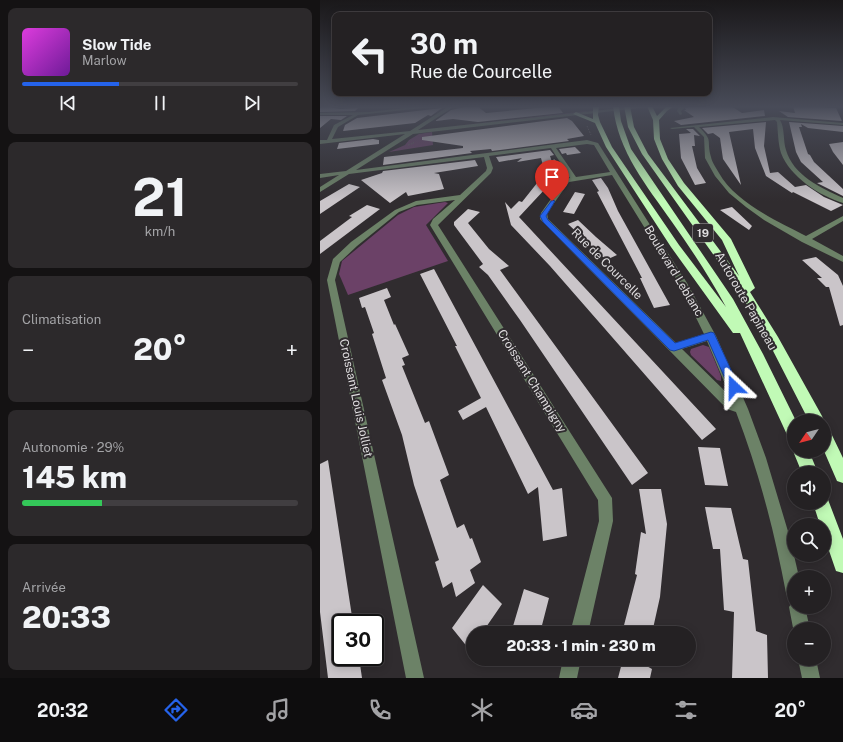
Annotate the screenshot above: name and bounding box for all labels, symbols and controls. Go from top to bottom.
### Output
text: 30 m [410,27,478,60]
icon: left [344,28,396,80]
text: Slow Tide [82,36,151,53]
text: Marlow [82,53,127,68]
text: Rue de Courcelle [410,61,552,82]
icon: previous [57,92,79,114]
icon: pause [149,92,171,114]
icon: next [241,92,263,114]
pin [535,160,569,201]
icon: arrive [541,166,563,188]
text: 21 [132,167,188,228]
street label: Boulevard Leblanc [641,223,707,319]
text: km/h [145,224,175,239]
road number: 19 [693,224,713,242]
street label: Rue de Courcelle [569,226,646,303]
street label: Autoroute Papineau [712,250,780,352]
text: Climatisation [22,312,101,327]
street label: Croissant Champigny [495,327,570,435]
text: 20° [133,331,187,367]
text: − [22,337,34,363]
text: + [286,337,298,363]
street label: Croissant Louis Jolliet [337,338,375,459]
position arrow [713,366,755,408]
north arrow [787,414,831,458]
map controls [787,414,831,666]
text: Autonomie · 29% [22,440,124,455]
text: 145 km [22,459,127,495]
button: sound [787,466,831,510]
button: search [787,518,831,562]
button: + [787,570,831,614]
text: Arrivée [22,580,66,595]
text: 20:33 [22,599,111,635]
speed limit sign: 30 [332,614,384,666]
button: − [787,622,831,666]
text: 20:33 · 1 min · 230 m [506,637,656,654]
icon: directions [162,696,190,724]
icon: music [264,696,292,724]
icon: phone [366,696,394,724]
icon: climate [468,696,496,724]
icon: car [570,696,598,724]
icon: filters [672,696,700,724]
text: 20:32 [37,700,88,721]
text: 20° [774,700,806,721]

